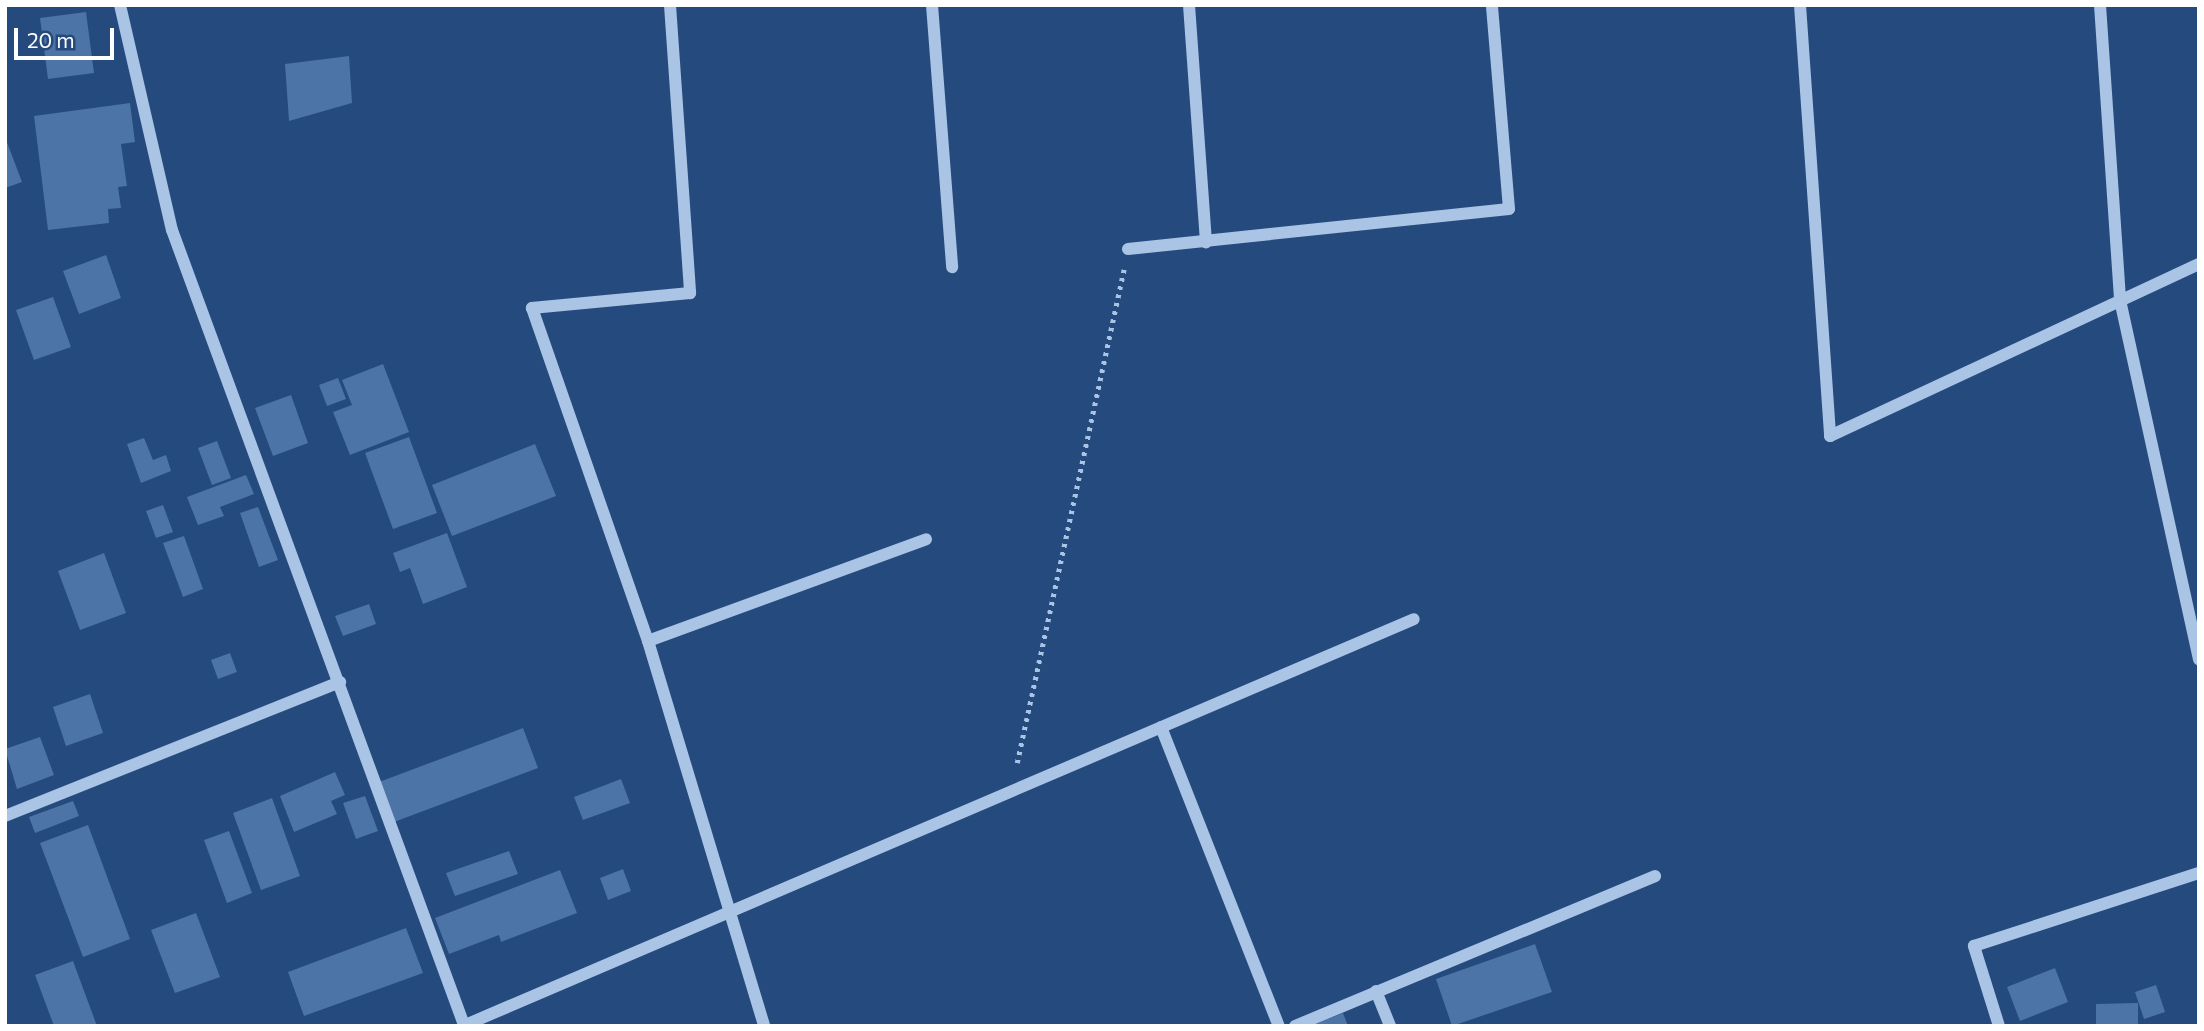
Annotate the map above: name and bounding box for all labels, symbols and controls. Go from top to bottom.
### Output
scale bar [18,14,117,58]
text: 20 m [27,27,75,52]

